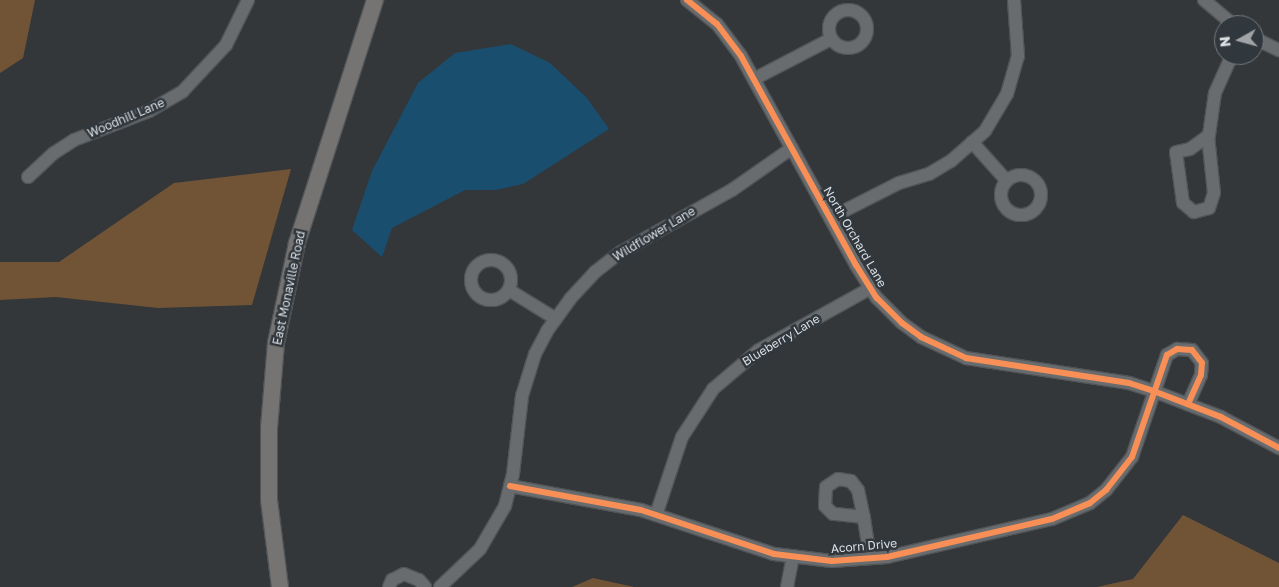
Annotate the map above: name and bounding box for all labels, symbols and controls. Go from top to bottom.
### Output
north arrow [1214,15,1264,65]
text: N [1216,35,1234,48]
street label: Woodhill Lane [85,95,167,141]
street label: North Orchard Lane [820,184,890,290]
street label: Wildflower Lane [610,204,698,264]
street label: East Monaville Road [270,230,308,346]
street label: Blueberry Lane [740,311,822,369]
street label: Acorn Drive [830,536,898,556]

